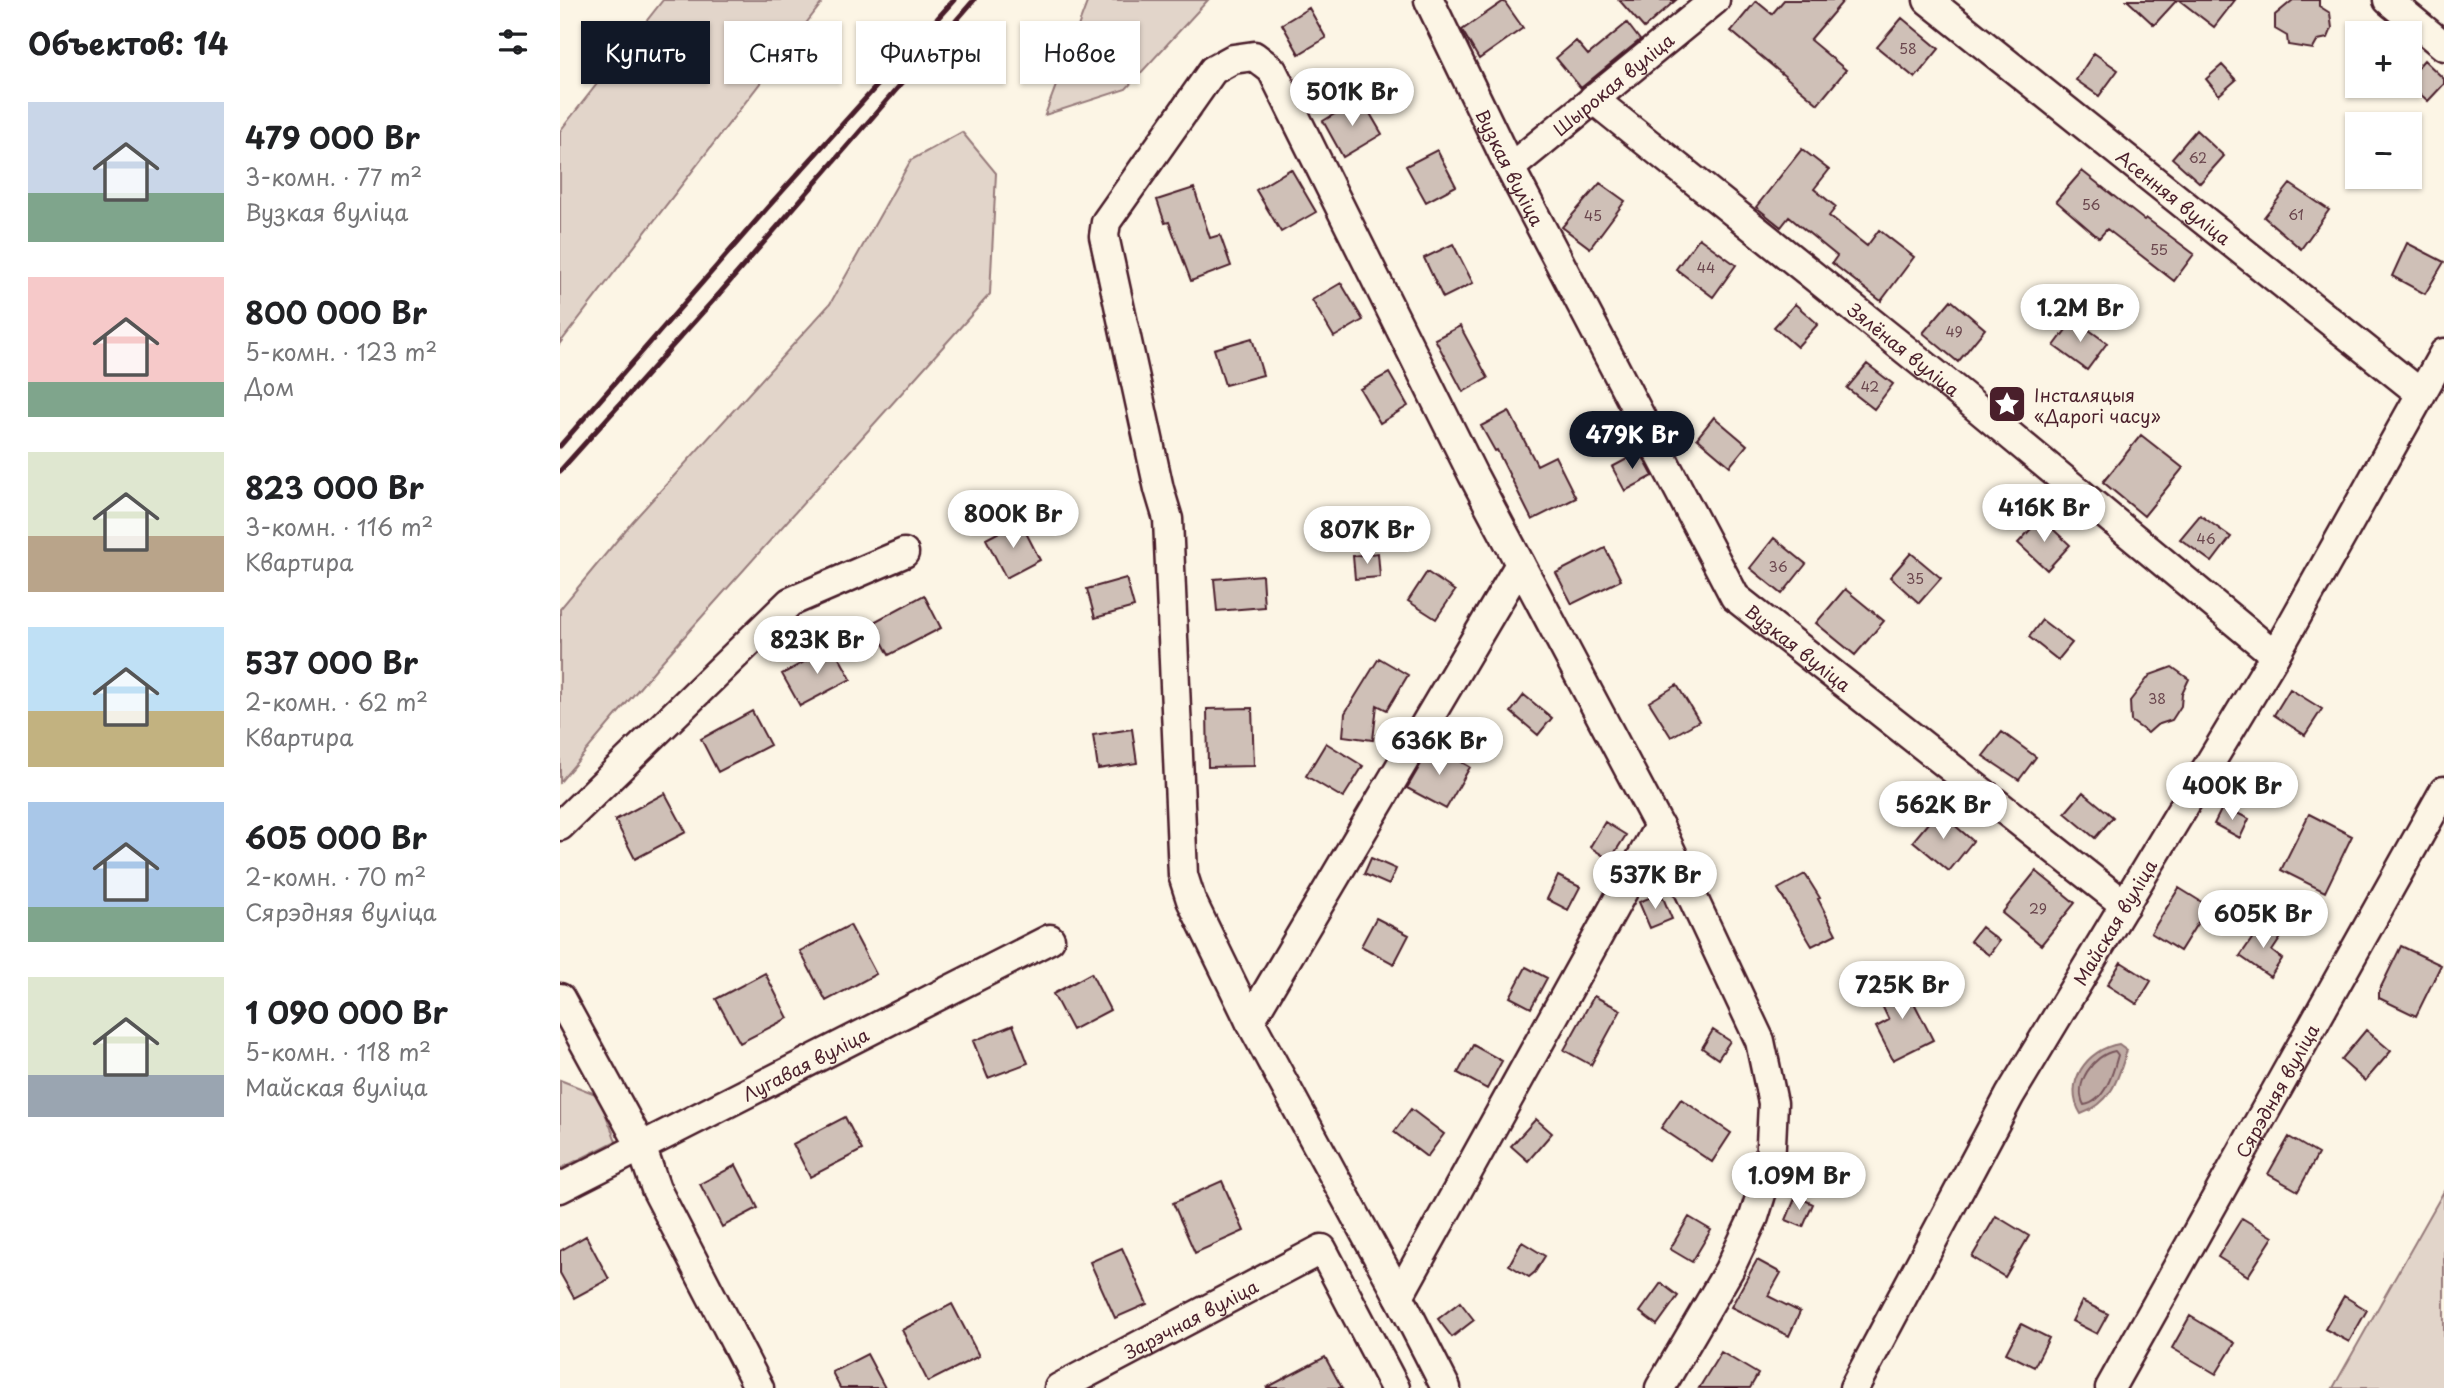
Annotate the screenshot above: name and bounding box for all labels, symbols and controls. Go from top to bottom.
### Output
text: Объектов: 14 [28,20,228,65]
chip: Купить [581,21,710,84]
chip: Снять [724,21,842,84]
chip: Фильтры [856,21,1006,84]
chip: Новое [1020,21,1140,84]
map controls [2345,21,2422,189]
button: + [2345,21,2422,98]
icon: filters [494,23,532,61]
street label: Шырокая вуліца [1547,26,1679,142]
house number: 58 [1899,38,1917,59]
pin: 501K Br [1287,68,1417,128]
text: 501K Br [1306,73,1398,108]
street label: Вузкая вуліца [1470,104,1551,230]
button: − [2345,112,2422,189]
text: 479 000 Br [245,114,420,159]
icon: home [84,130,168,214]
street label: Асенняя вуліца [2111,142,2237,251]
house number: 62 [2189,147,2207,168]
text: 3-комн. · 77 m² [245,159,422,194]
text: Вузкая вуліца [245,194,408,229]
house number: 56 [2082,194,2101,215]
house number: 61 [2288,204,2304,225]
house number: 45 [1584,205,1602,226]
house number: 55 [2150,239,2168,260]
house number: 44 [1697,257,1715,278]
pin: 1.2M Br [2015,284,2145,344]
text: 800 000 Br [245,289,427,334]
text: 1.2M Br [2036,289,2124,324]
street label: Зялёная вуліца [1842,295,1966,402]
icon: home [84,305,168,389]
house number: 49 [1945,321,1963,342]
text: 5-комн. · 123 m² [245,334,437,369]
text: Дом [245,369,294,404]
house number: 42 [1861,376,1879,397]
place label: Інсталяцыя «Дарогі часу» [2034,381,2161,429]
place icon: Інсталяцыя «Дарогі часу» [1986,383,2028,425]
pin: 479K Br [1567,412,1697,471]
text: 479K Br [1585,416,1679,451]
text: 823 000 Br [245,464,424,509]
icon: home [84,480,168,564]
pin: 416K Br [1979,484,2109,544]
text: 416K Br [1998,489,2090,524]
pin: 800K Br [948,490,1078,550]
text: 800K Br [964,495,1062,530]
pin: 807K Br [1302,506,1432,566]
text: 3-комн. · 116 m² [245,509,433,544]
text: 807K Br [1320,511,1414,546]
house number: 46 [2196,528,2216,549]
text: Квартира [245,544,353,579]
house number: 36 [1768,556,1788,577]
house number: 35 [1906,568,1924,589]
street label: Вузкая вуліца [1740,597,1857,697]
pin: 823K Br [752,616,882,676]
text: 823K Br [770,621,864,656]
text: 537 000 Br [245,639,418,684]
icon: home [84,655,168,739]
text: 2-комн. · 62 m² [245,684,428,719]
house number: 38 [2148,688,2166,709]
pin: 636K Br [1374,718,1504,777]
text: Квартира [245,719,353,754]
text: 636K Br [1391,722,1487,757]
pin: 400K Br [2167,762,2297,822]
text: 400K Br [2182,767,2282,802]
pin: 562K Br [1878,782,2008,841]
text: 562K Br [1895,786,1991,821]
text: 605 000 Br [245,814,427,859]
icon: home [84,830,168,914]
pin: 537K Br [1590,852,1720,911]
street label: Майская вуліца [2066,854,2163,990]
text: 537K Br [1609,856,1701,891]
text: 2-комн. · 70 m² [245,859,426,894]
pin: 605K Br [2198,890,2328,950]
text: Сярэдняя вуліца [245,894,437,929]
text: 605K Br [2214,895,2312,930]
house number: 29 [2029,898,2047,919]
pin: 725K Br [1837,962,1967,1021]
text: 725K Br [1855,966,1949,1001]
text: 1 090 000 Br [245,989,448,1034]
icon: home [84,1005,168,1089]
street label: Сярэдняя вуліца [2228,1018,2325,1162]
street label: Лугавая вуліца [737,1020,873,1107]
text: 5-комн. · 118 m² [245,1034,431,1069]
text: Майская вуліца [245,1069,428,1104]
pin: 1.09M Br [1727,1152,1871,1212]
text: 1.09M Br [1748,1157,1850,1192]
street label: Зарэчная вуліца [1119,1272,1263,1365]

